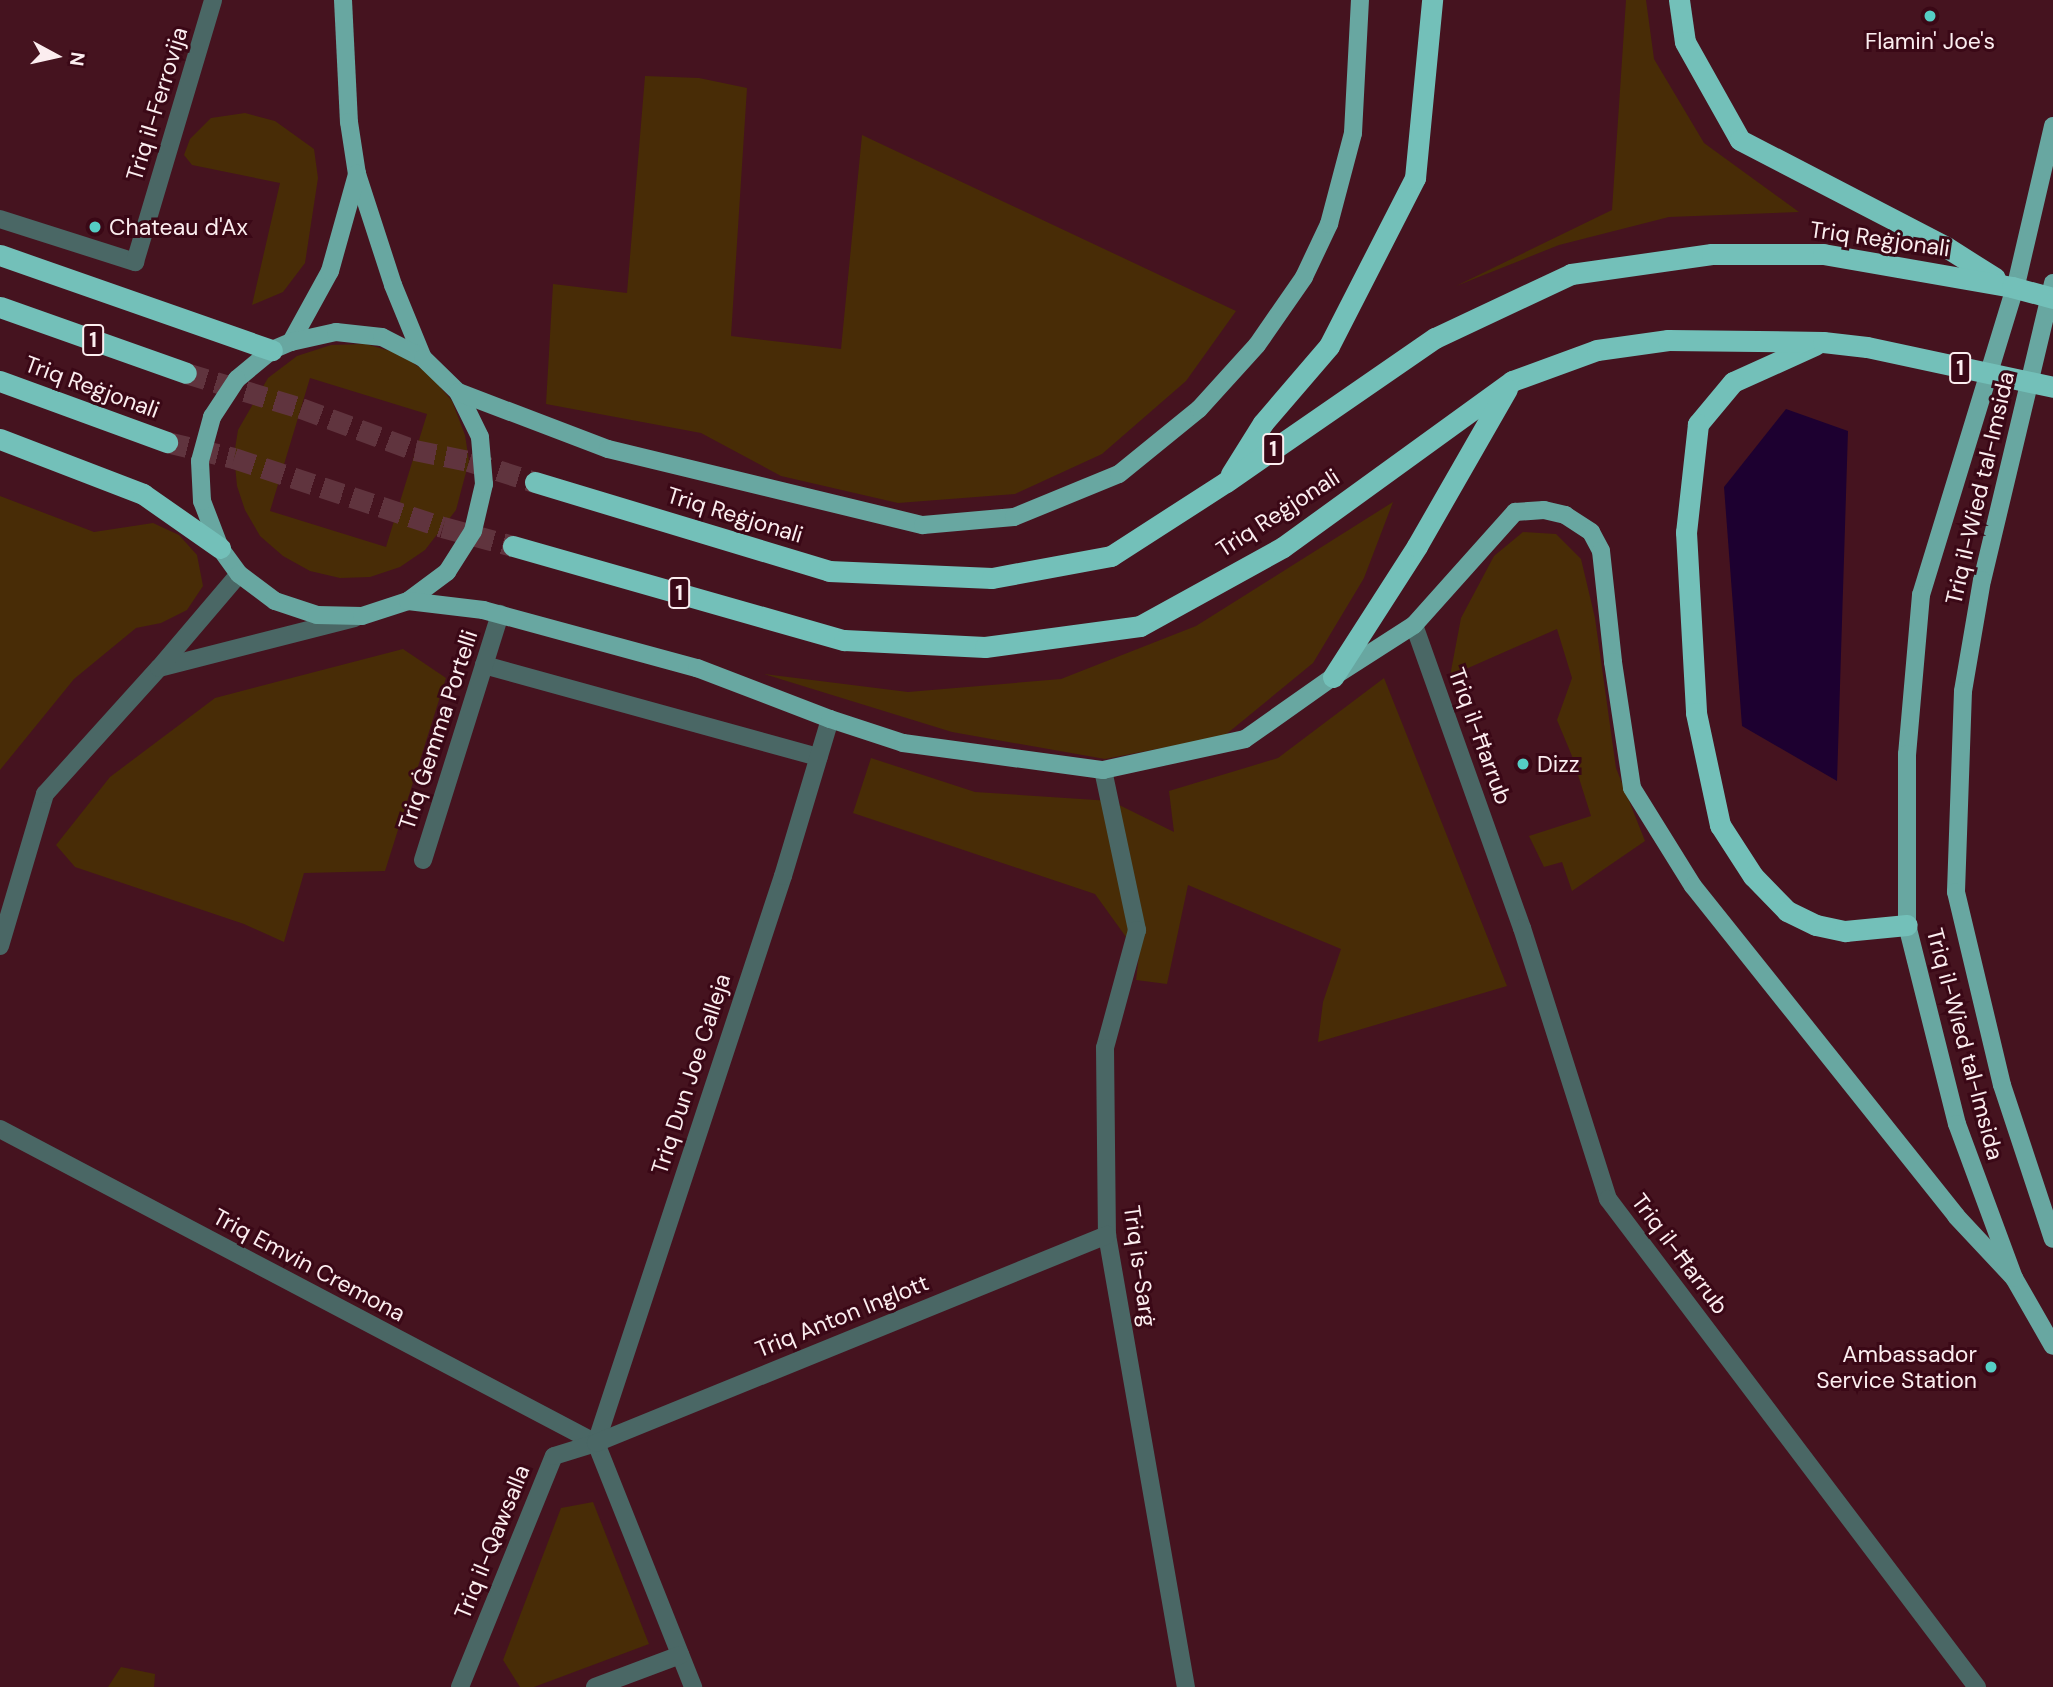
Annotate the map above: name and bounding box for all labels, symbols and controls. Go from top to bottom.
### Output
marker: Flamin' Joe's [1922,8,1938,24]
north arrow [21,21,91,91]
street label: Triq il-Ferrovija [120,24,194,184]
place label: Flamin' Joe's [1865,27,1995,55]
text: N [64,50,91,68]
place label: Chateau d'Ax [109,213,248,241]
street label: Triq Reġjonali [1808,216,1952,262]
marker: Chateau d'Ax [87,219,103,235]
road number: 1 [81,322,105,358]
street label: Triq Reġjonali [21,350,163,424]
road number: 1 [1948,350,1972,386]
street label: Triq il-Wied tal-Imsida [1940,369,2020,607]
road number: 1 [1261,432,1285,466]
street label: Triq Reġjonali [1211,463,1345,563]
street label: Triq Reġjonali [664,481,806,549]
road number: 1 [667,576,691,610]
street label: Triq Ġemma Portelli [393,627,483,833]
street label: Triq il-Ħarrub [1442,664,1518,808]
place label: Dizz [1537,750,1579,778]
marker: Dizz [1515,756,1531,772]
street label: Triq il-Wied tal-Imsida [1921,925,2009,1163]
street label: Triq Dun Joe Calleja [646,970,736,1178]
street label: Triq il-Ħarrub [1626,1188,1734,1320]
street label: Triq Emvin Cremona [208,1203,410,1327]
street label: Triq is-Sarġ [1118,1203,1162,1329]
street label: Triq Anton Inglott [752,1269,932,1363]
place label: Ambassador Service Station [1816,1340,1977,1394]
marker: Ambassador Service Station [1983,1359,1999,1375]
street label: Triq il-Qawsalla [449,1461,535,1623]

